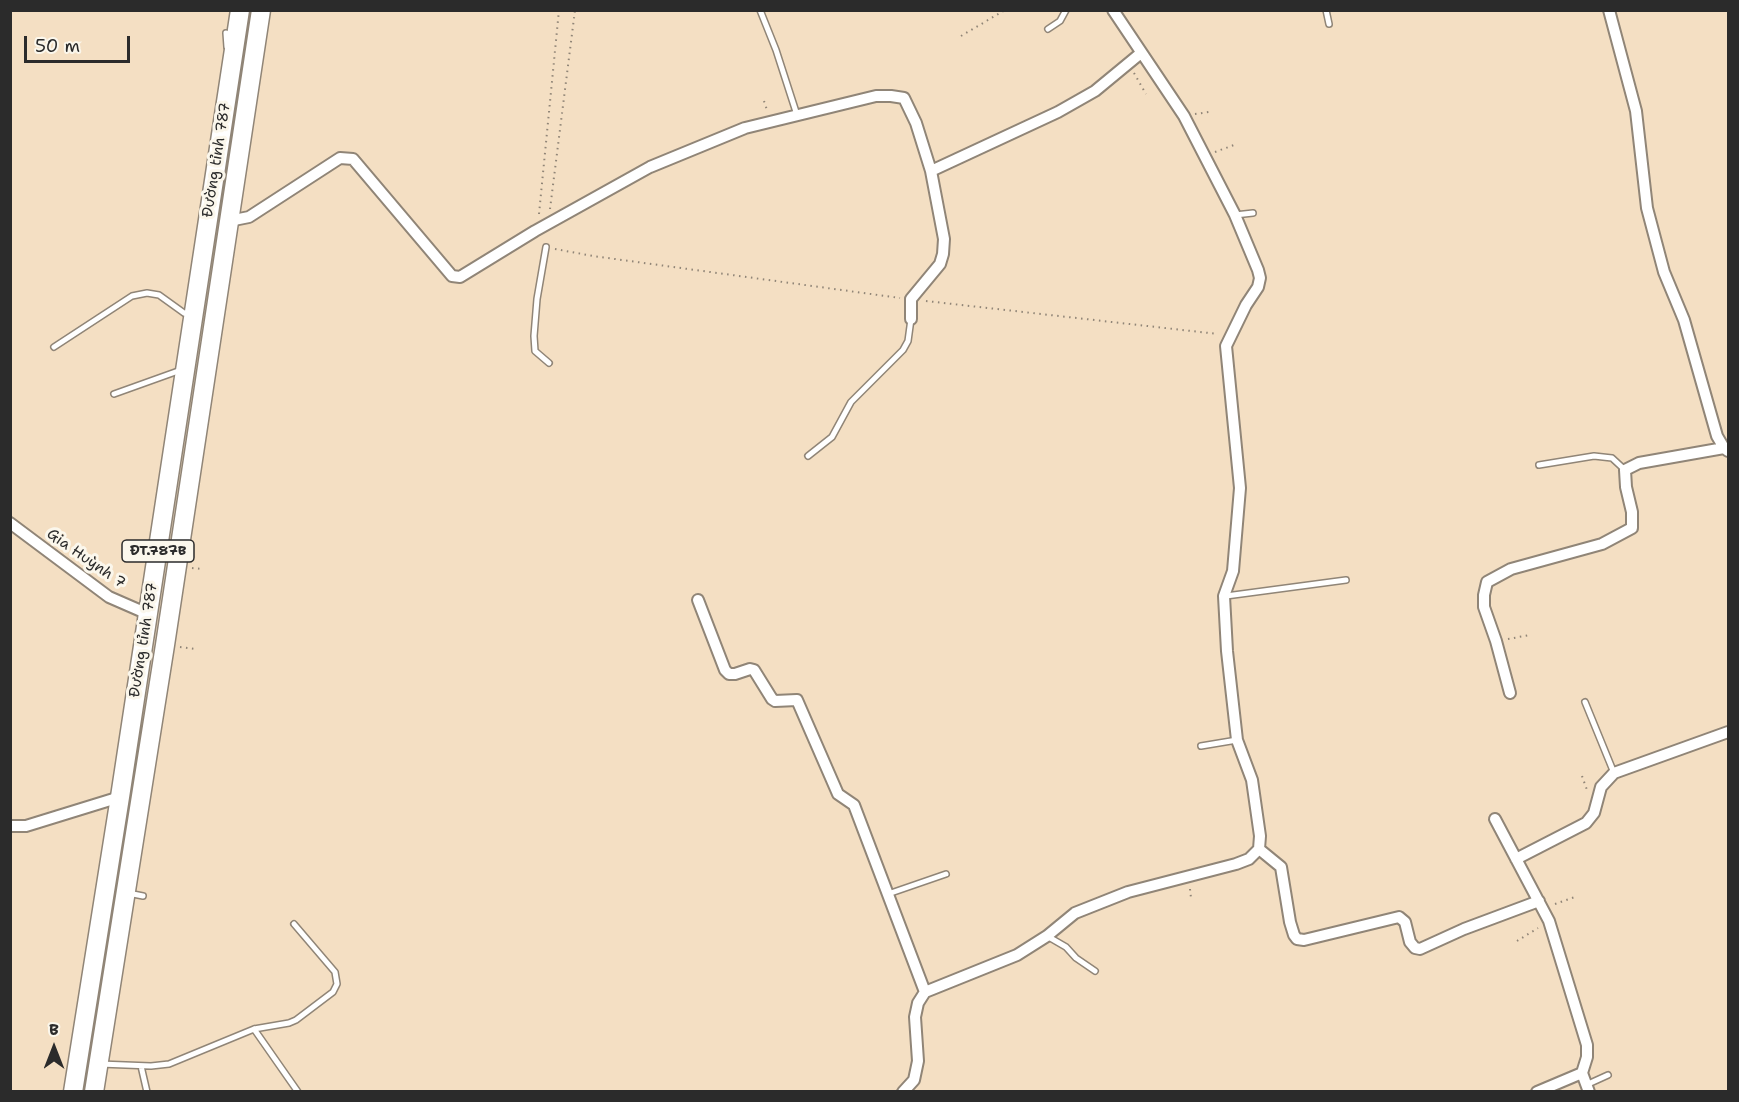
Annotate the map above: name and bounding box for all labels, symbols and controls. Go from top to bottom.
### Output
scale bar [27,24,134,62]
text: 50 m [35,34,80,58]
street label: Đường tỉnh 787 [199,101,235,219]
street label: Gia Huỳnh 7 [43,525,129,593]
road number: ĐT.787B [122,540,194,562]
street label: Đường tỉnh 787 [126,581,162,699]
north arrow [24,1018,84,1078]
text: B [49,1019,59,1040]

